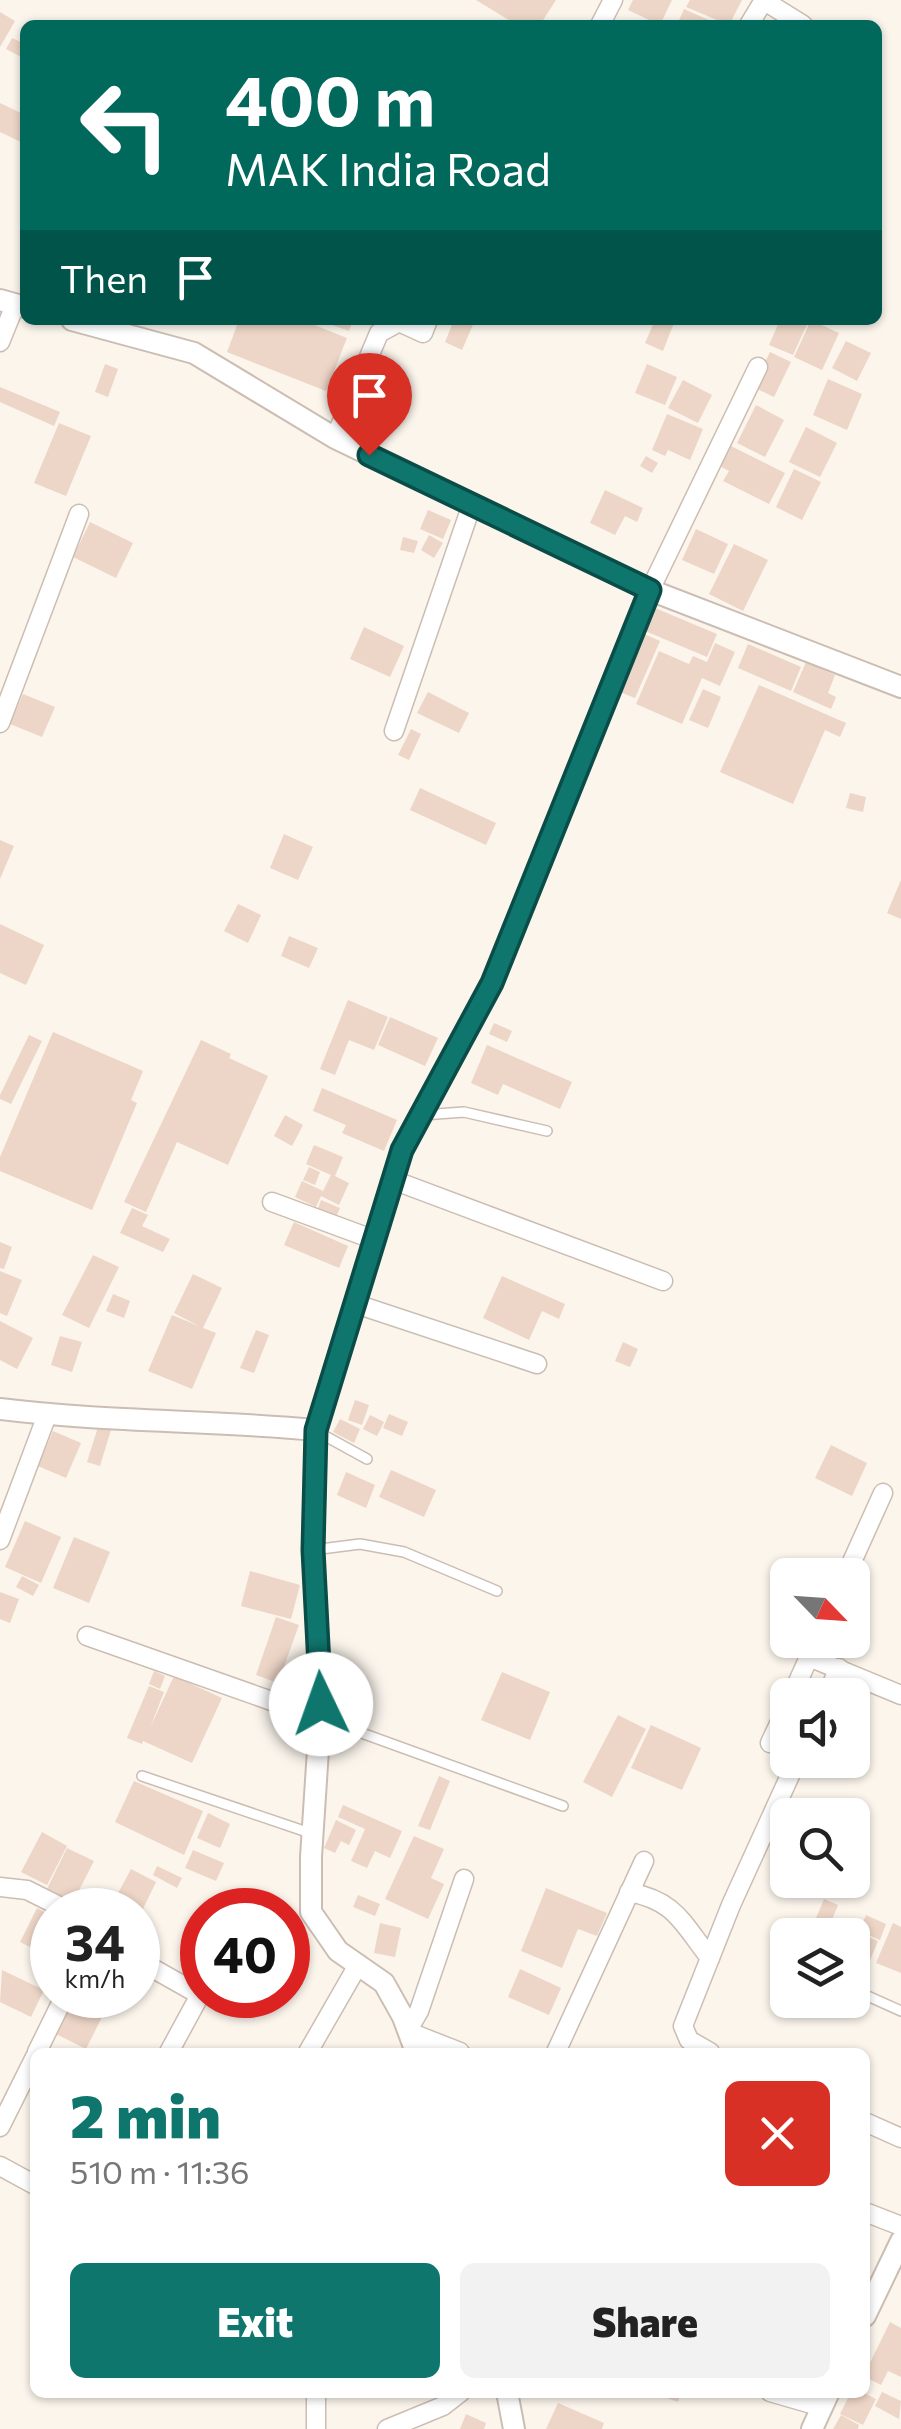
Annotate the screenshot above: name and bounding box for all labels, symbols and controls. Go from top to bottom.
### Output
text: 400 m [225,55,435,140]
icon: left [60,60,190,190]
text: MAK India Road [225,140,551,195]
icon: arrive [168,250,223,305]
text: Then [60,254,148,301]
pin [327,353,412,456]
icon: arrive [342,368,397,423]
north arrow [770,1558,870,1658]
map controls [770,1558,870,2018]
position arrow [269,1652,373,1756]
button: sound [770,1678,870,1778]
button: search [770,1798,870,1898]
speed limit sign: 40 [180,1888,310,2018]
text: 34 [65,1910,125,1971]
button: layers [770,1918,870,2018]
text: km/h [65,1963,125,1993]
text: 2 min [70,2077,221,2150]
button: close [725,2081,830,2186]
text: 510 m · 11:36 [70,2151,249,2191]
button: Exit [70,2263,440,2378]
button: Share [460,2263,830,2378]

